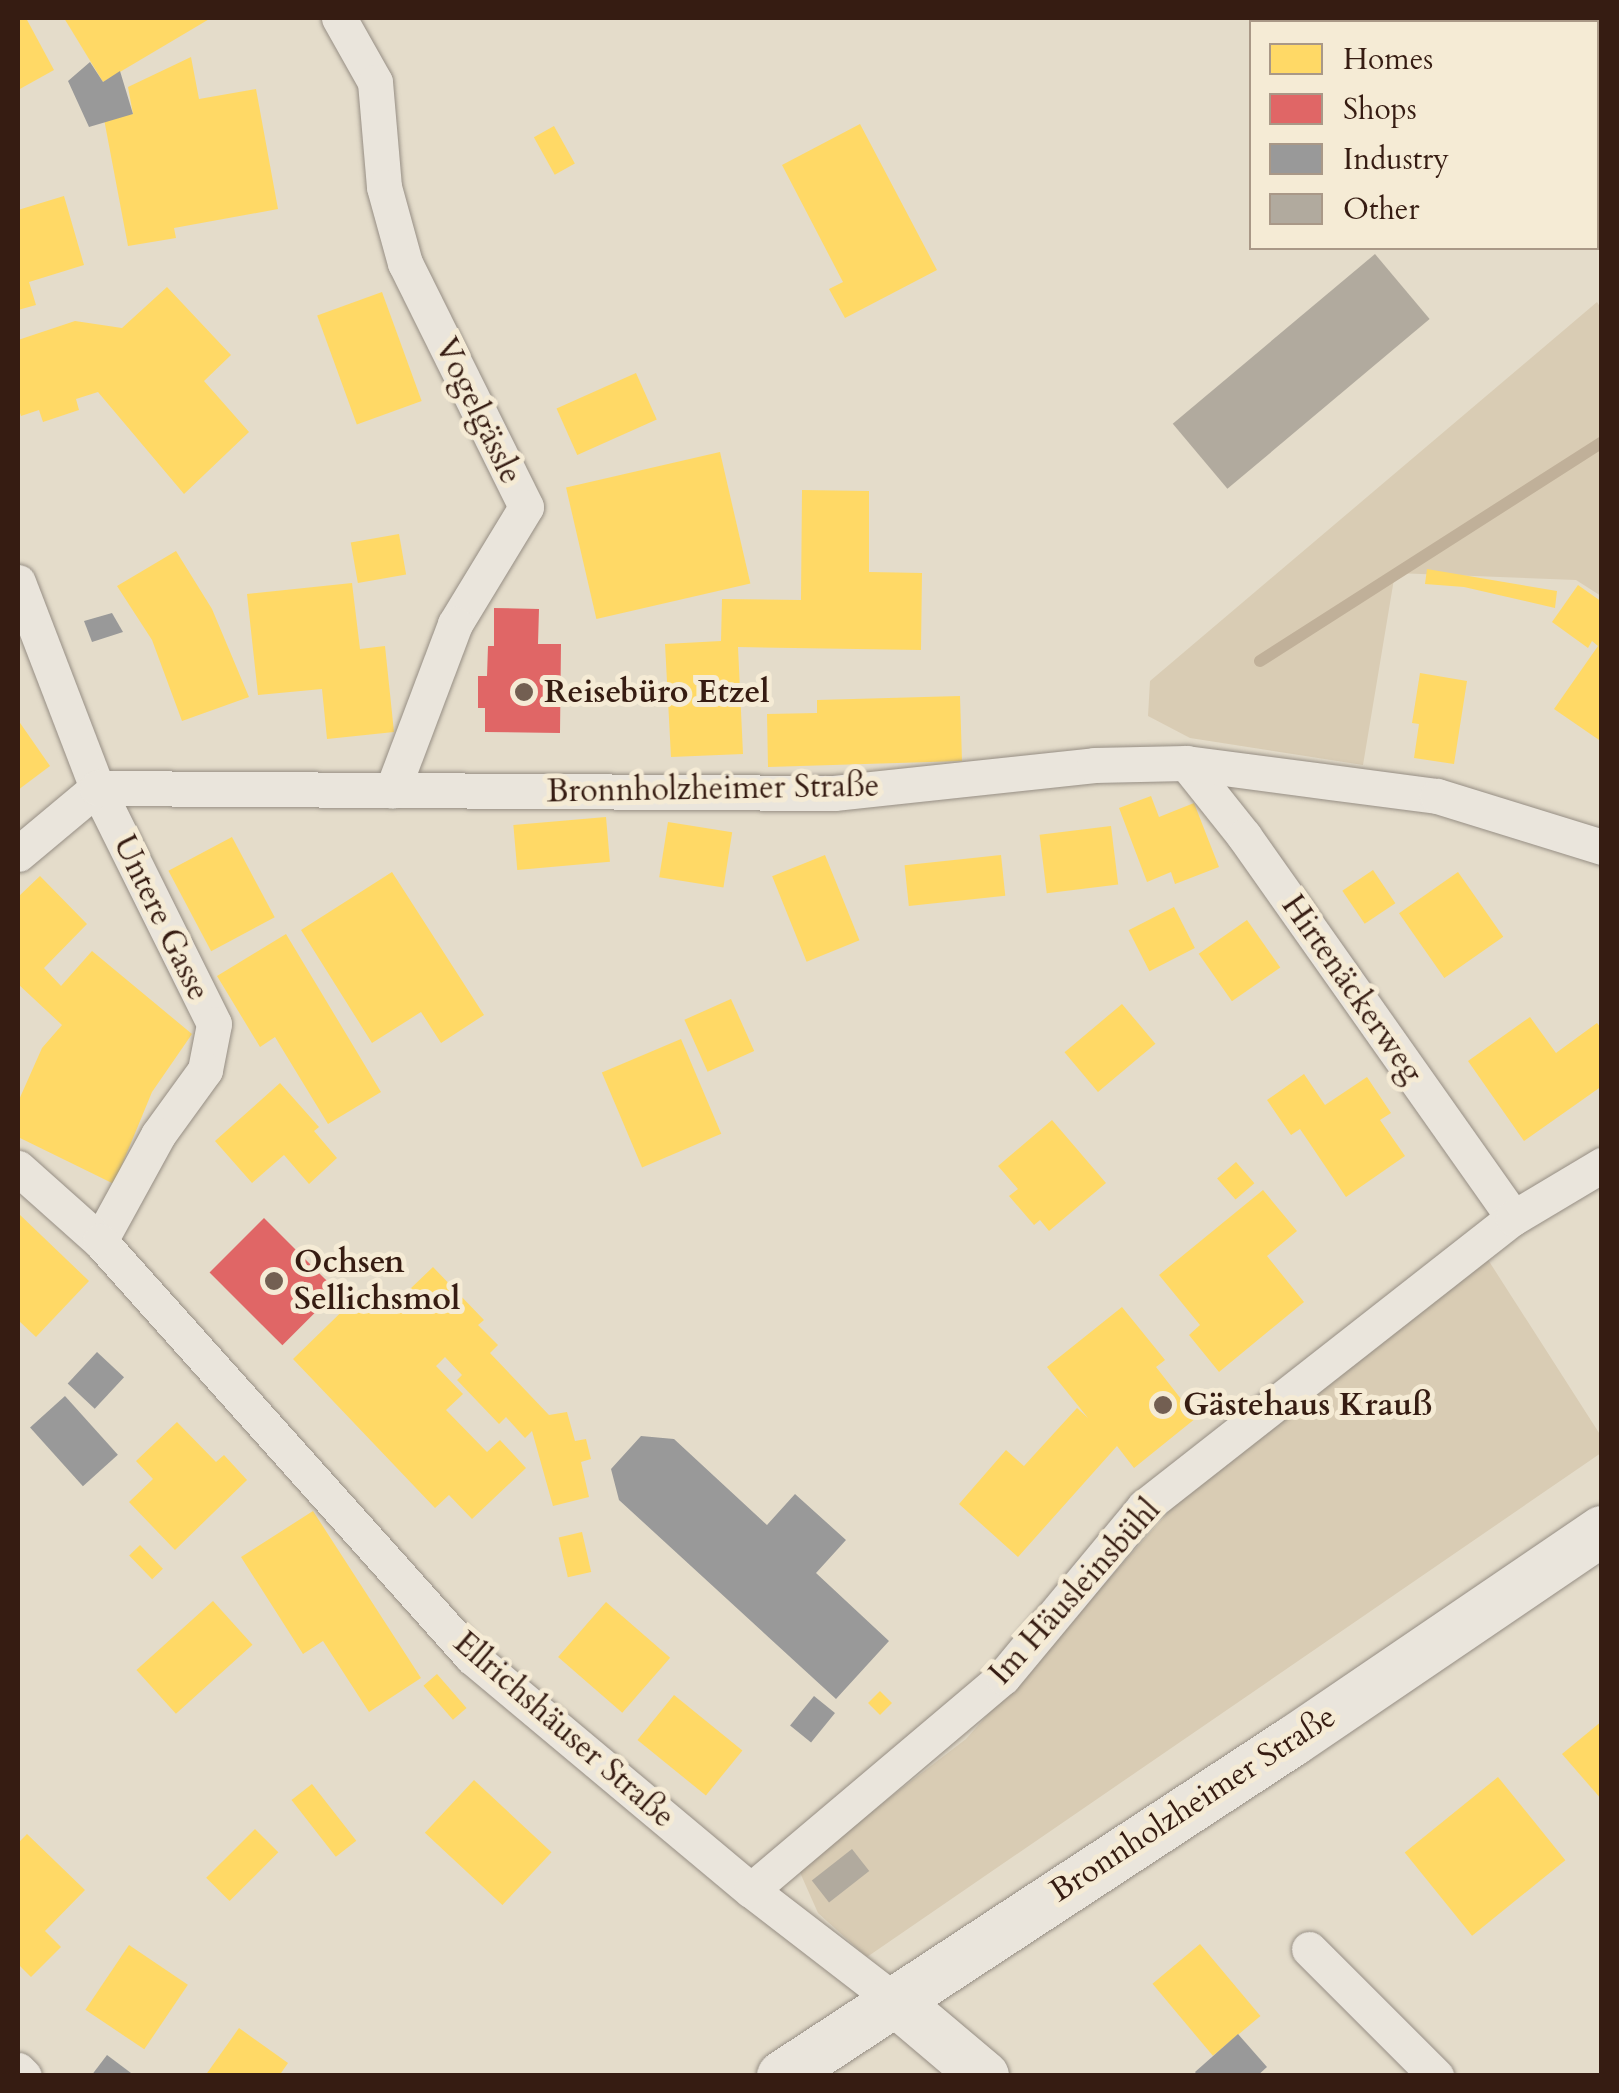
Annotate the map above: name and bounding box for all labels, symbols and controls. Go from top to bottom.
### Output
legend [1249,20,1599,250]
text: Homes [1343,39,1433,80]
text: Shops [1343,89,1417,130]
text: Industry [1343,139,1449,180]
text: Other [1343,189,1419,230]
street label: Vogelgässle [426,332,530,490]
place label: Reisebüro Etzel [544,673,770,711]
marker: Reisebüro Etzel [513,681,535,703]
street label: Bronnholzheimer Straße [546,767,880,811]
street label: Untere Gasse [105,829,217,1007]
street label: Hirtenäckerweg [1273,888,1431,1090]
place label: Ochsen Sellichsmol [294,1244,460,1319]
marker: Ochsen Sellichsmol [263,1270,285,1292]
place label: Gästehaus Krauß [1183,1386,1433,1424]
marker: Gästehaus Krauß [1152,1394,1174,1416]
street label: Im Häusleinsbühl [982,1491,1168,1693]
street label: Ellrichshäuser Straße [446,1624,682,1836]
street label: Bronnholzheimer Straße [1043,1697,1343,1911]

